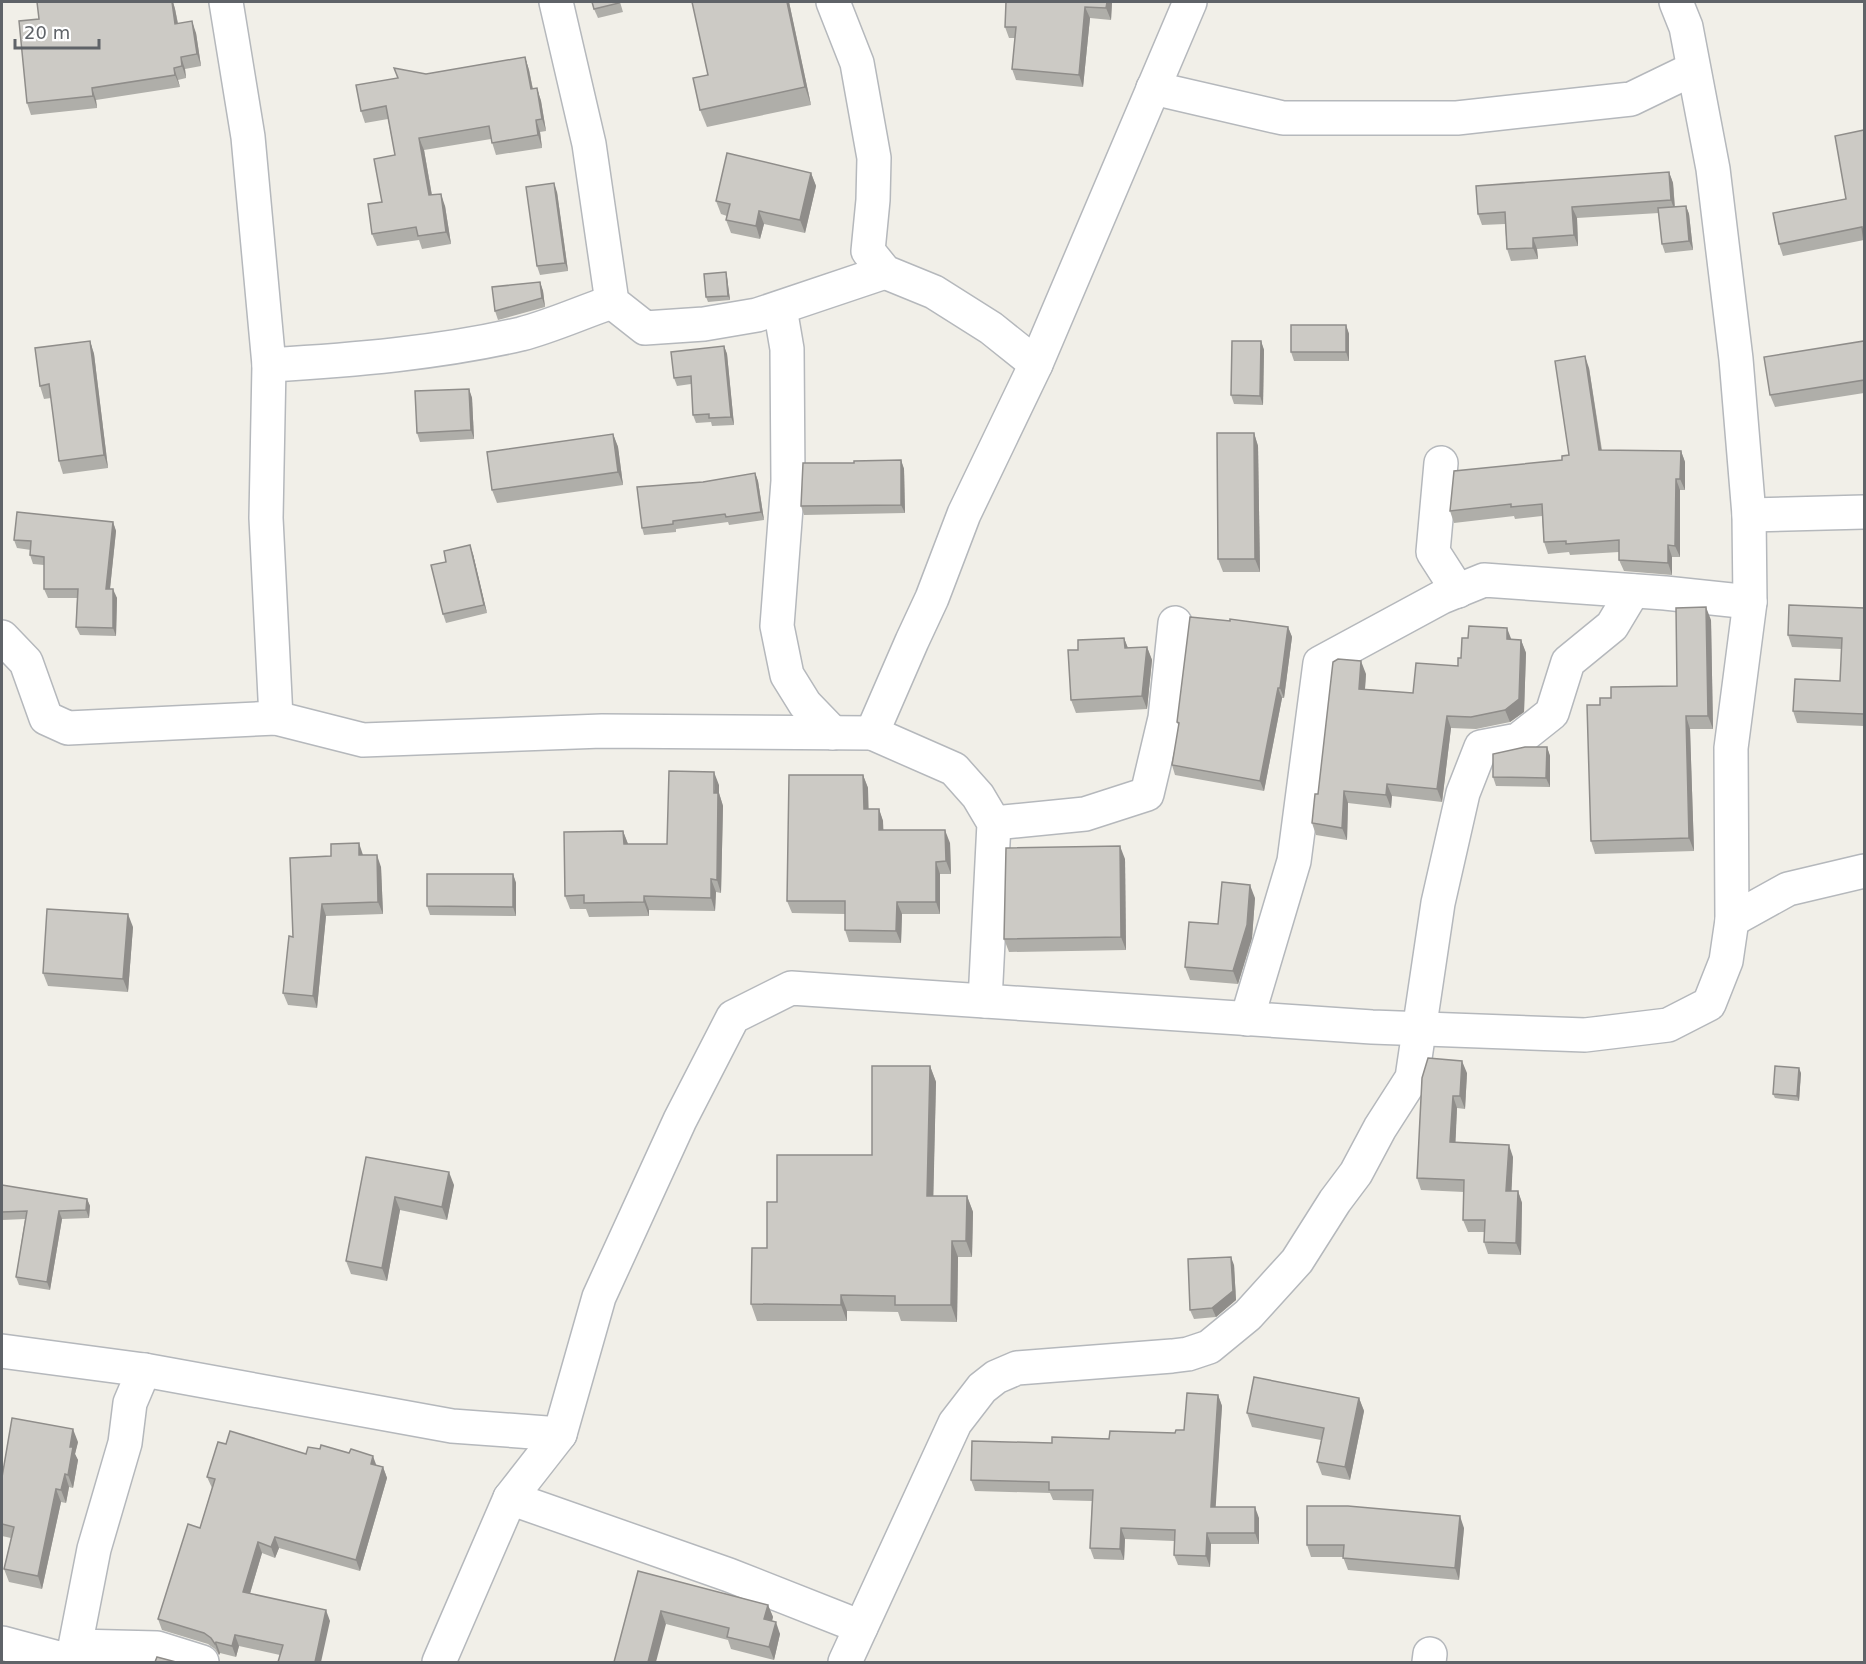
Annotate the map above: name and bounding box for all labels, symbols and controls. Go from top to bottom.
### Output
scale bar [15,12,99,50]
text: 20 m [24,22,70,43]

